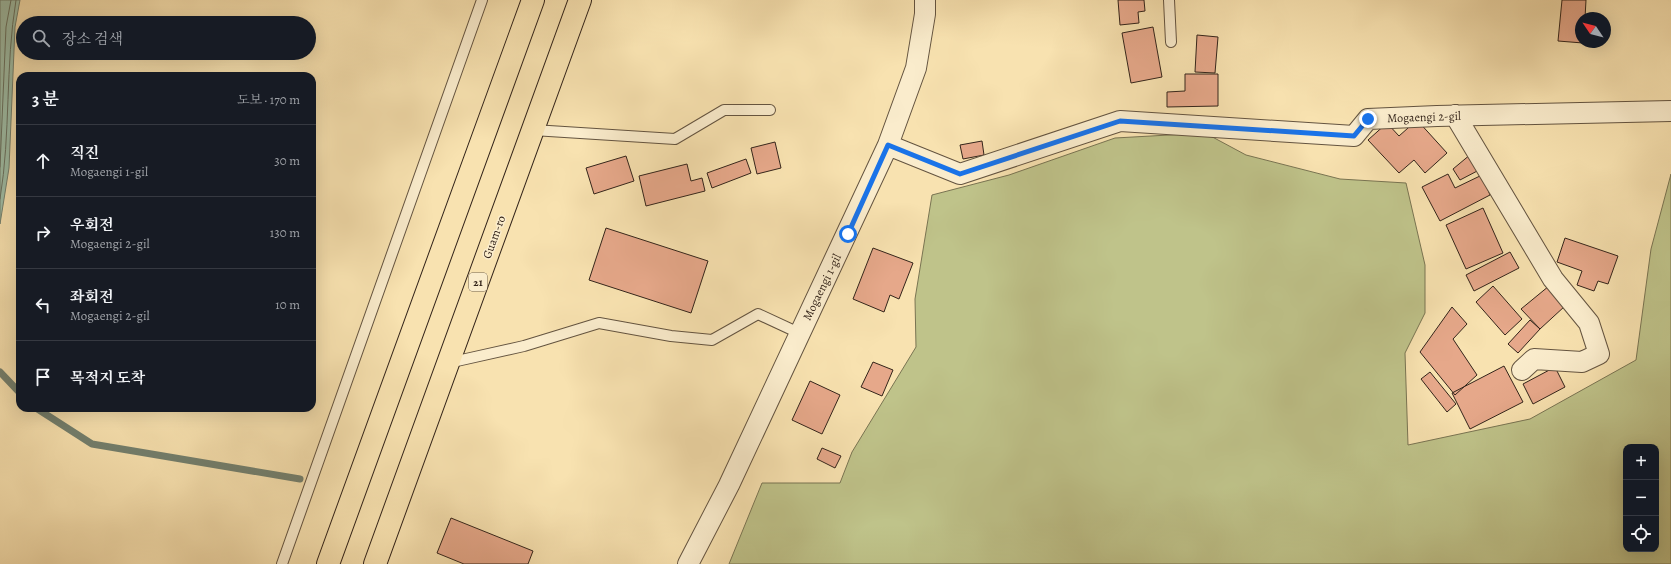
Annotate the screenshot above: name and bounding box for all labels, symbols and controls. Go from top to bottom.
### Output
north arrow [1575,12,1611,48]
search box [16,16,316,60]
icon: search [30,27,52,49]
text: 장소 검색 [62,29,123,49]
text: 3 분 [32,88,59,111]
text: 도보 · 170 m [237,91,300,108]
street label: Mogaengi 2-gil [1387,108,1461,126]
route end [1359,110,1377,128]
text: 직진 [70,143,99,163]
icon: ahead [32,150,54,172]
text: 30 m [274,152,300,169]
text: Mogaengi 1-gil [70,163,148,180]
street label: Guam-ro [479,213,509,261]
text: 우회전 [70,215,113,235]
icon: right [32,222,54,244]
text: 130 m [270,224,300,241]
route start [839,225,857,243]
text: Mogaengi 2-gil [70,235,150,252]
street label: Mogaengi 1-gil [799,251,845,323]
road number: 21 [469,273,487,291]
text: 좌회전 [70,287,113,307]
icon: left [32,294,54,316]
text: 10 m [275,296,300,313]
text: Mogaengi 2-gil [70,307,150,324]
icon: arrive [32,366,54,388]
text: 목적지 도착 [70,368,145,388]
map controls [1623,444,1659,552]
button: + [1623,444,1659,480]
button: − [1623,480,1659,516]
button: locate [1623,516,1659,552]

